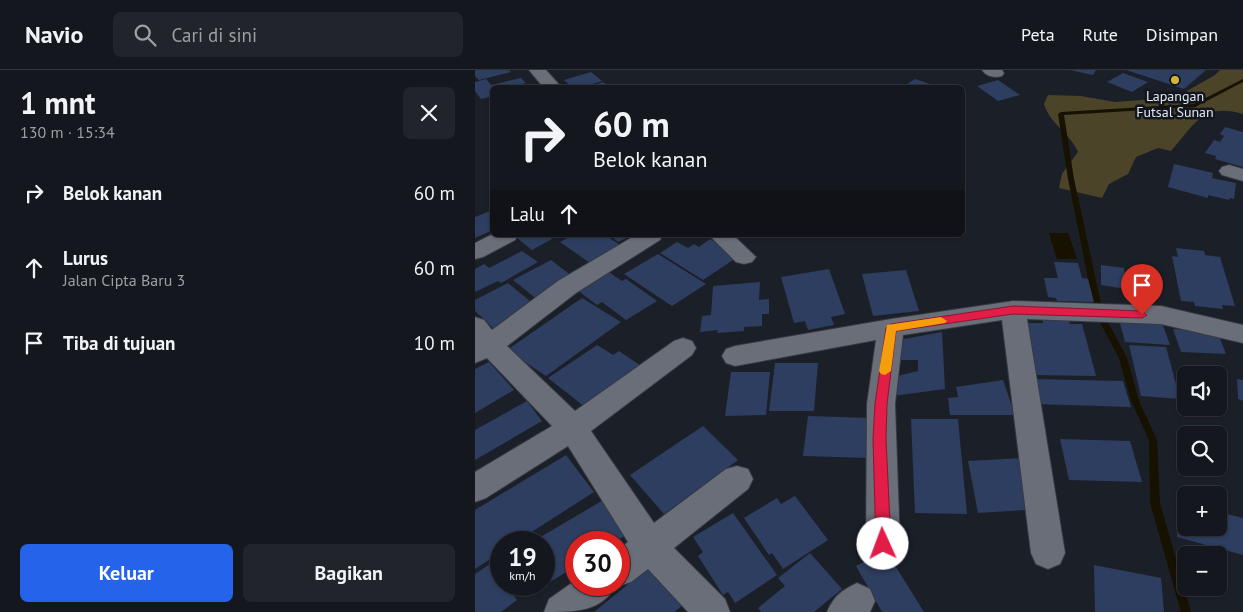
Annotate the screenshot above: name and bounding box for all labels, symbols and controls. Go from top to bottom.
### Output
search box [113,12,463,57]
text: Navio [25,19,83,50]
icon: search [131,21,159,49]
text: Cari di sini [171,23,257,47]
text: Peta [1021,23,1055,46]
text: Rute [1083,23,1118,46]
text: Disimpan [1146,23,1218,46]
marker: Lapangan Futsal Sunan [1169,74,1181,86]
text: 1 mnt [20,83,96,122]
button: close [403,87,455,139]
place label: Lapangan Futsal Sunan [1136,87,1214,121]
text: 60 m [593,101,670,147]
icon: right [510,105,575,170]
text: 130 m · 15:34 [20,122,115,142]
text: Belok kanan [593,145,707,173]
icon: right [20,179,48,207]
text: Belok kanan [63,181,162,205]
text: 60 m [414,181,455,205]
icon: ahead [555,200,583,228]
text: Lalu [510,202,545,226]
text: Lurus [63,246,108,270]
icon: ahead [20,254,48,282]
text: 60 m [414,256,455,280]
pin [1121,264,1163,315]
text: Jalan Cipta Baru 3 [63,270,185,290]
icon: arrive [1128,271,1156,299]
icon: arrive [20,329,48,357]
text: Tiba di tujuan [63,331,175,355]
text: 10 m [414,331,455,355]
map controls [1177,366,1227,596]
button: sound [1177,366,1227,416]
button: search [1177,426,1227,476]
button: + [1177,486,1227,536]
position arrow [856,517,908,569]
speed limit sign: 30 [565,531,630,596]
text: 19 [508,541,537,573]
button: Keluar [20,544,233,602]
button: Bagikan [243,544,455,602]
button: − [1177,546,1227,596]
text: km/h [509,568,536,583]

